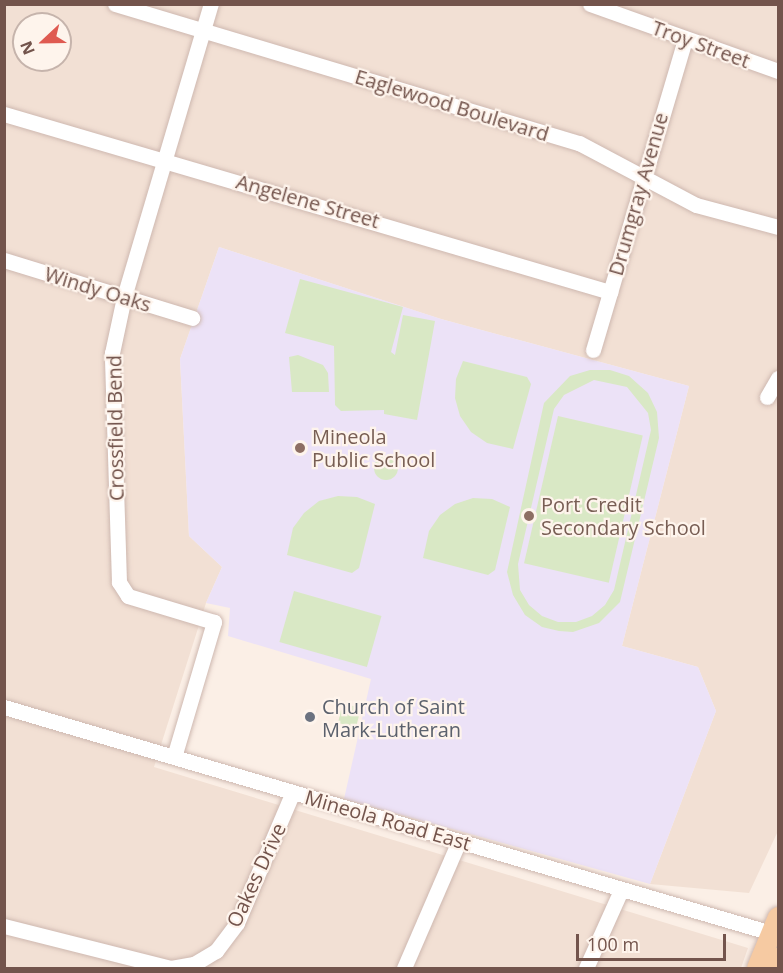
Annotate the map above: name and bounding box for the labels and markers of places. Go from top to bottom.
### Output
place label: Mineola Public School [312,424,435,471]
marker: Mineola Public School [293,441,307,455]
place label: Port Credit Secondary School [541,492,706,539]
marker: Port Credit Secondary School [522,509,536,523]
place label: Church of Saint Mark-Lutheran [322,694,465,741]
marker: Church of Saint Mark-Lutheran [303,710,317,724]

